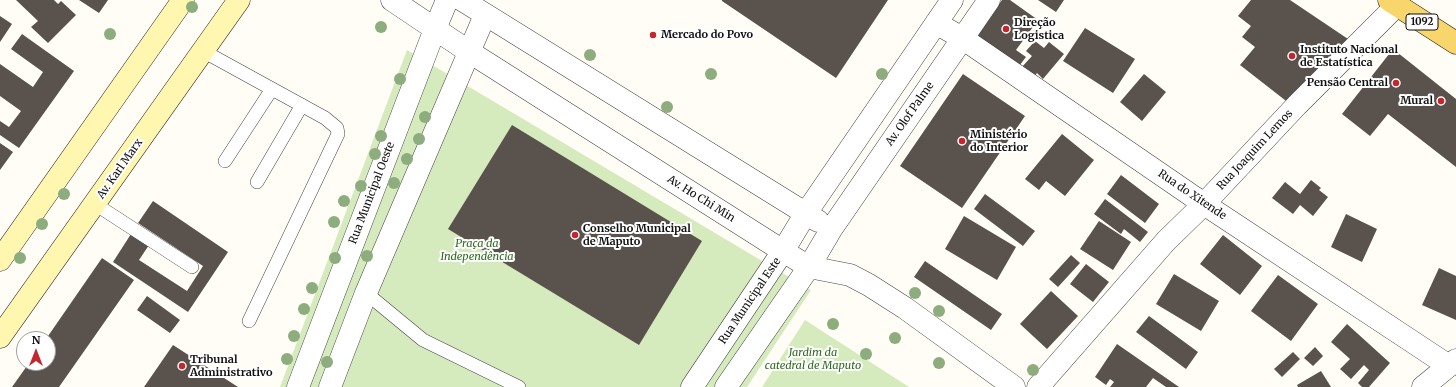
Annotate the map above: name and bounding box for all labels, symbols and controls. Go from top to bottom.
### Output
road number: 1092 [1406,14,1438,30]
place label: Direção Logistica [1014,16,1064,42]
marker: Direção Logistica [1001,24,1011,34]
place label: Mercado do Povo [661,28,753,42]
marker: Mercado do Povo [648,30,658,40]
place label: Instituto Nacional de Estatística [1300,43,1398,69]
marker: Instituto Nacional de Estatística [1287,51,1297,61]
place label: Pensão Central [1307,76,1388,90]
marker: Pensão Central [1391,78,1401,88]
street label: Av. Olof Palme [883,80,937,148]
place label: Mural [1400,94,1433,108]
marker: Mural [1436,96,1446,106]
street label: Rua Joaquim Lemos [1214,107,1296,193]
place label: Ministério do Interior [970,128,1028,154]
street label: Av. Karl Marx [94,136,146,202]
marker: Ministério do Interior [957,136,967,146]
street label: Rua Municipal Oeste [346,140,398,246]
street label: Rua do Xitende [1155,167,1229,223]
street label: Av. Ho Chi Min [665,173,737,225]
place label: Conselho Municipal de Maputo [583,222,691,248]
marker: Conselho Municipal de Maputo [570,230,580,240]
park label: Praça da Independência [440,237,514,263]
street label: Rua Municipal Este [716,255,784,347]
north arrow [16,331,56,371]
text: N [32,333,40,347]
park label: Jardim da catedral de Maputo [765,346,861,372]
place label: Tribunal Administrativo [190,353,273,379]
marker: Tribunal Administrativo [177,361,187,371]

